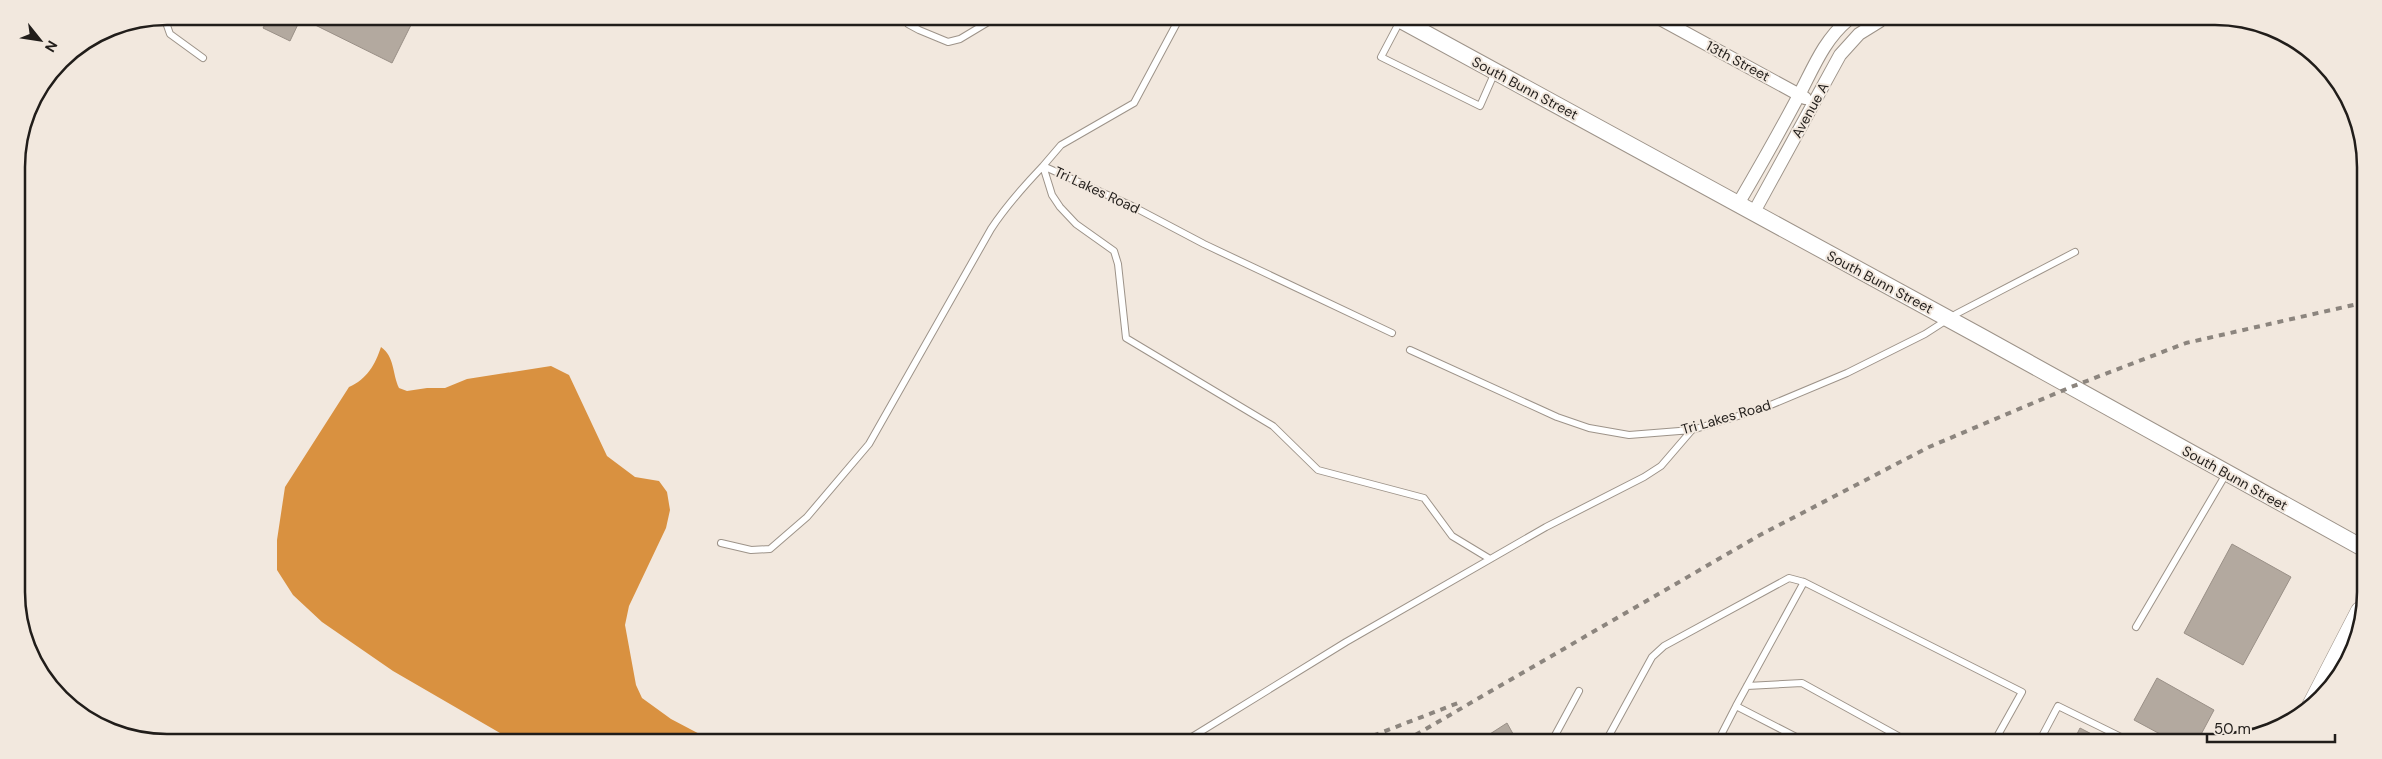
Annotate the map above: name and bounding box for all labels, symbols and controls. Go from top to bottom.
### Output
north arrow [15,15,65,65]
street label: 13th Street [1703,37,1773,85]
text: N [41,38,62,55]
street label: South Bunn Street [1469,52,1581,124]
street label: Avenue A [1787,79,1833,141]
street label: Tri Lakes Road [1051,162,1143,218]
street label: South Bunn Street [1824,246,1936,318]
street label: Tri Lakes Road [1679,396,1773,438]
street label: South Bunn Street [2179,442,2291,514]
scale bar [2207,712,2334,744]
text: 50 m [2214,719,2251,739]

